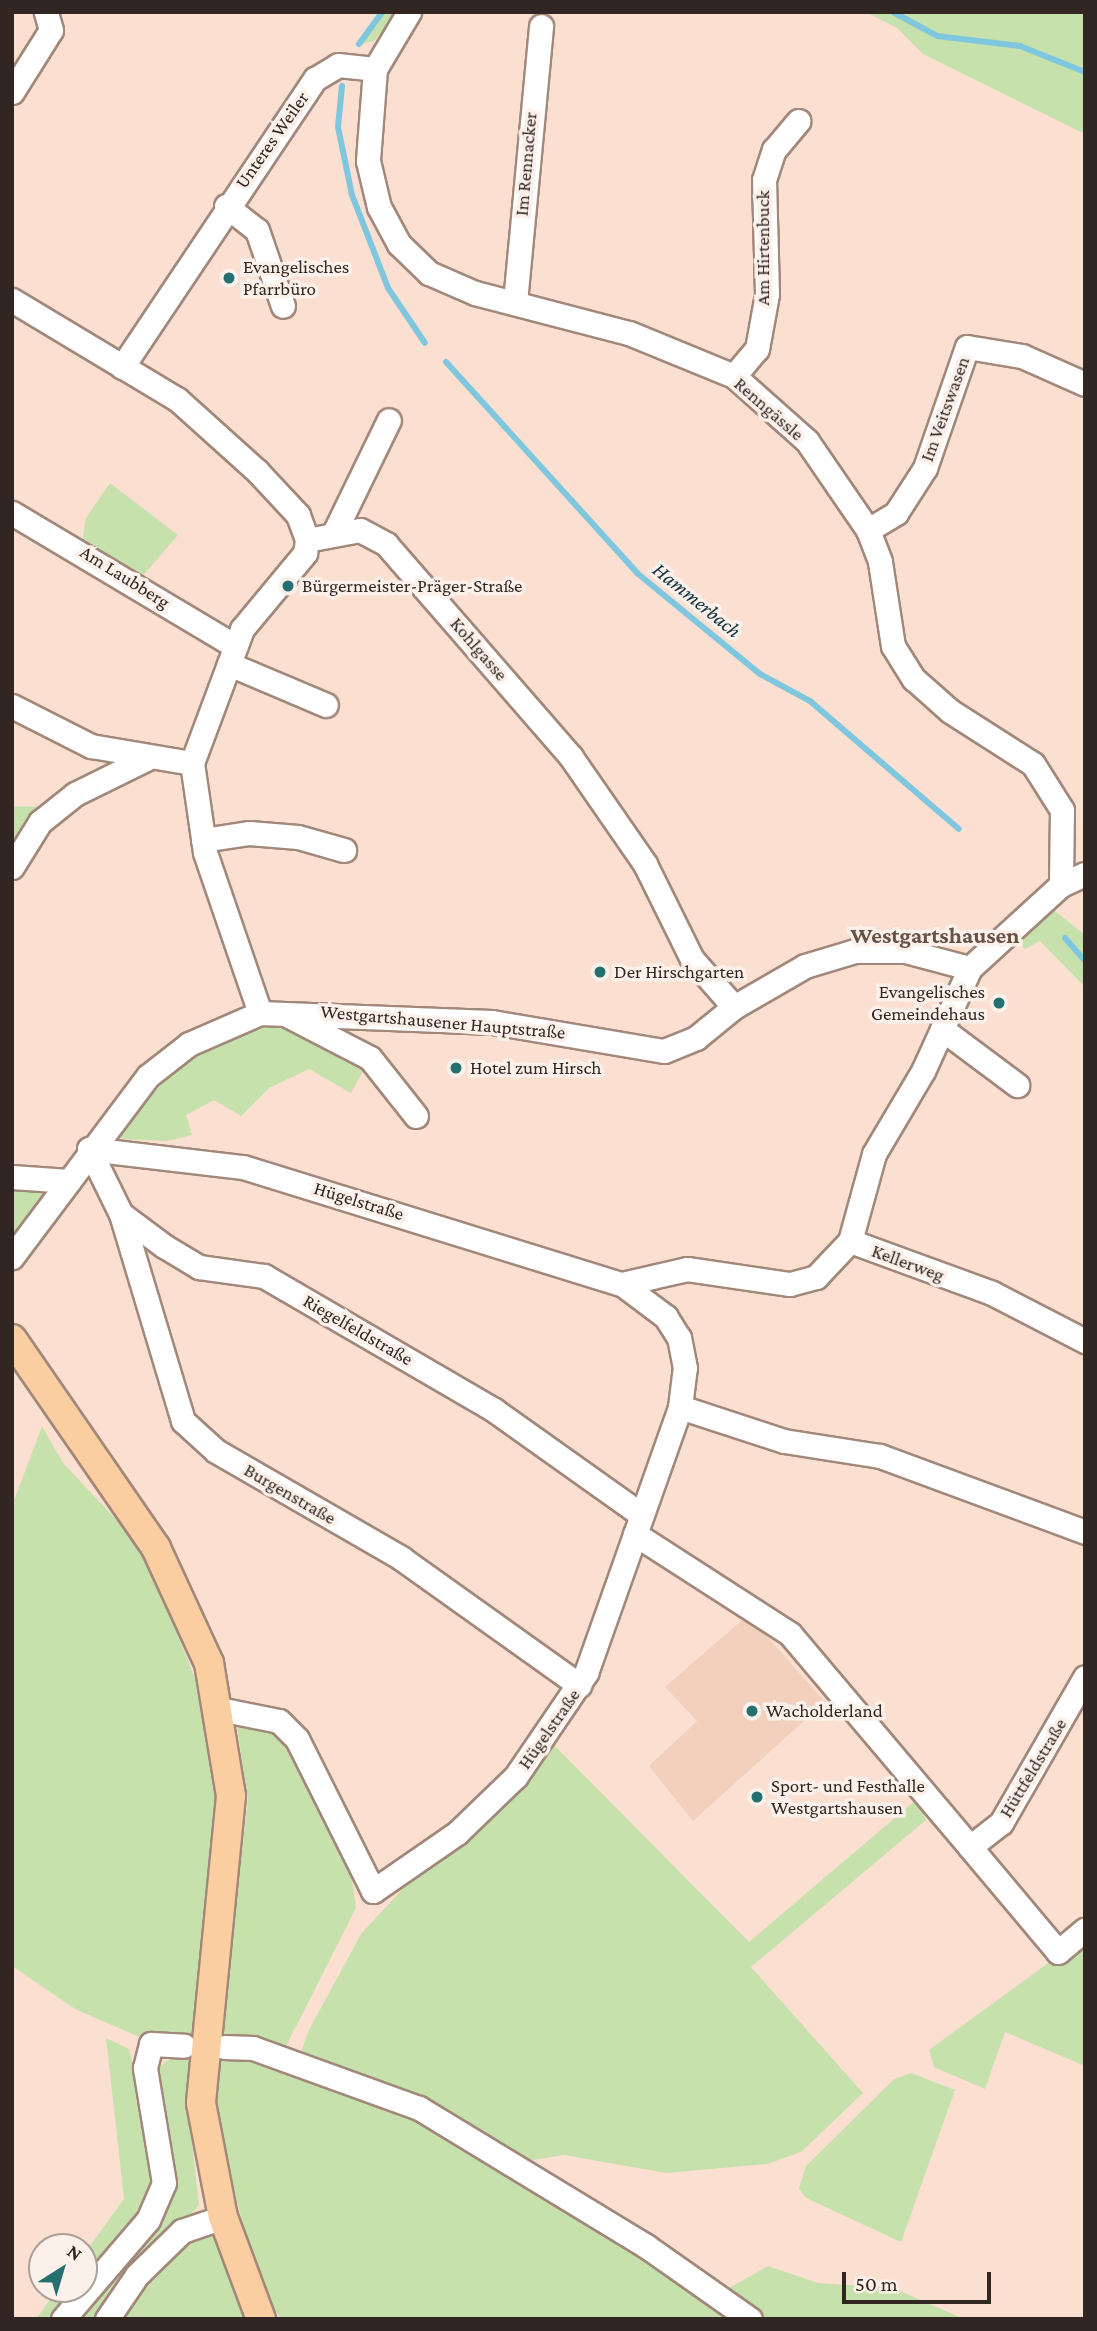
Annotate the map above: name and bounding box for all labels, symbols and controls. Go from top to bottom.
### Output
street label: Unteres Weiler [230,87,314,193]
street label: Im Rennacker [510,111,542,217]
street label: Am Hirtenbuck [752,190,774,306]
place label: Evangelisches Pfarrbüro [243,256,349,300]
marker: Evangelisches Pfarrbüro [221,270,237,286]
street label: Im Veitswasen [915,353,975,465]
street label: Renngässle [729,372,809,446]
street label: Am Laubberg [76,540,174,614]
water label: Hammerbach [648,557,746,643]
place label: Bürgermeister-Präger-Straße [302,575,522,597]
marker: Bürgermeister-Präger-Straße [280,578,296,594]
street label: Kohlgasse [445,613,513,685]
district label: Westgartshausen [851,921,1019,949]
place label: Der Hirschgarten [614,961,744,983]
marker: Der Hirschgarten [592,964,608,980]
place label: Evangelisches Gemeindehaus [871,981,985,1025]
marker: Evangelisches Gemeindehaus [991,995,1007,1011]
street label: Westgartshausener Hauptstraße [320,1000,566,1044]
place label: Hotel zum Hirsch [470,1057,601,1079]
marker: Hotel zum Hirsch [448,1060,464,1076]
street label: Hügelstraße [311,1177,407,1225]
street label: Kellerweg [869,1239,947,1287]
street label: Riegelfeldstraße [299,1289,417,1371]
street label: Burgenstraße [240,1459,340,1529]
street label: Hügelstraße [513,1684,585,1774]
place label: Wacholderland [766,1700,883,1722]
marker: Wacholderland [744,1703,760,1719]
street label: Hüttfeldstraße [994,1714,1072,1822]
place label: Sport- und Festhalle Westgartshausen [771,1775,925,1819]
marker: Sport- und Festhalle Westgartshausen [749,1789,765,1805]
north arrow [28,2233,98,2303]
text: N [63,2240,86,2265]
scale bar [845,2258,994,2302]
text: 50 m [855,2272,898,2296]

